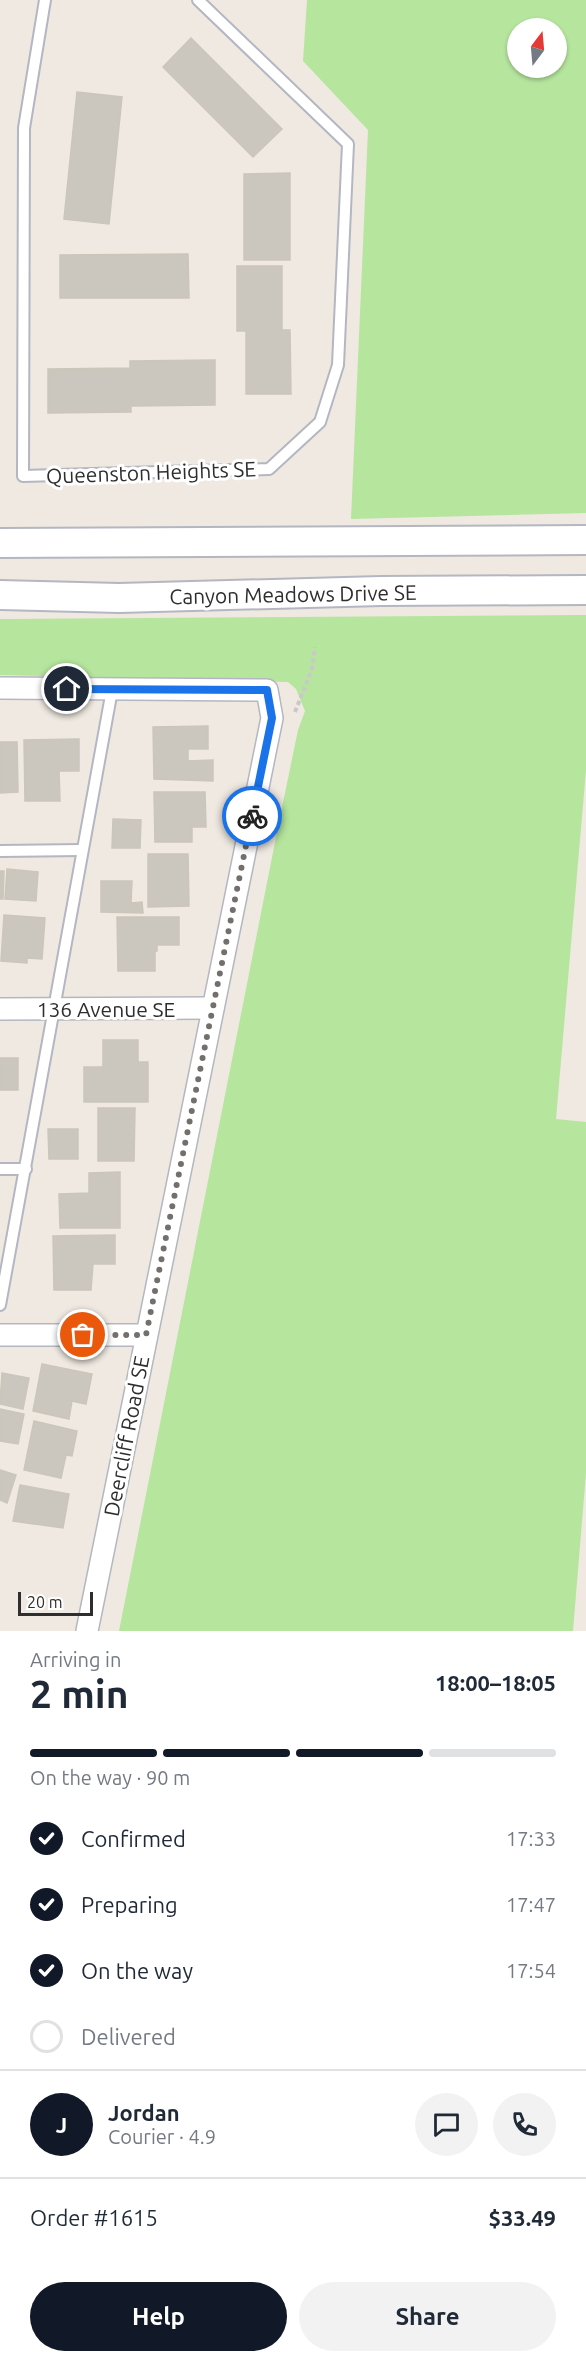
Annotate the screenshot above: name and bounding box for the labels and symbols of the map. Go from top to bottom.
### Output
north arrow [507,18,567,78]
street label: Queenston Heights SE [46,456,256,488]
street label: Canyon Meadows Drive SE [169,580,417,608]
pin [41,663,92,714]
courier [222,786,282,846]
street label: 136 Avenue SE [37,997,175,1021]
pin [57,1309,108,1360]
street label: Deercliff Road SE [99,1354,153,1518]
scale bar [18,1589,93,1616]

